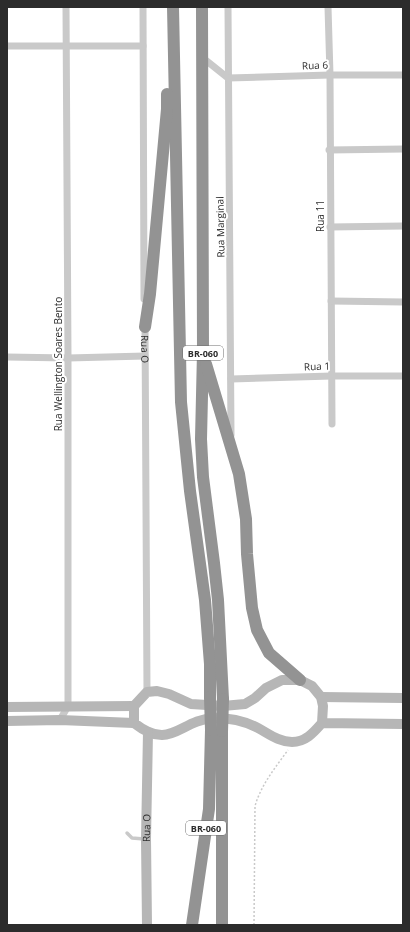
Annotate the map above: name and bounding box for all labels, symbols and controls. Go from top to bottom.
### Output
street label: Rua 6 [302,58,329,72]
street label: Rua Marginal [212,196,228,258]
street label: Rua 11 [313,200,327,232]
street label: Rua Wellington Soares Bento [51,297,65,431]
street label: Rua O [138,335,152,363]
road number: BR-060 [183,346,223,360]
street label: Rua 1 [304,359,330,373]
street label: Rua O [139,814,153,842]
road number: BR-060 [186,821,226,835]

